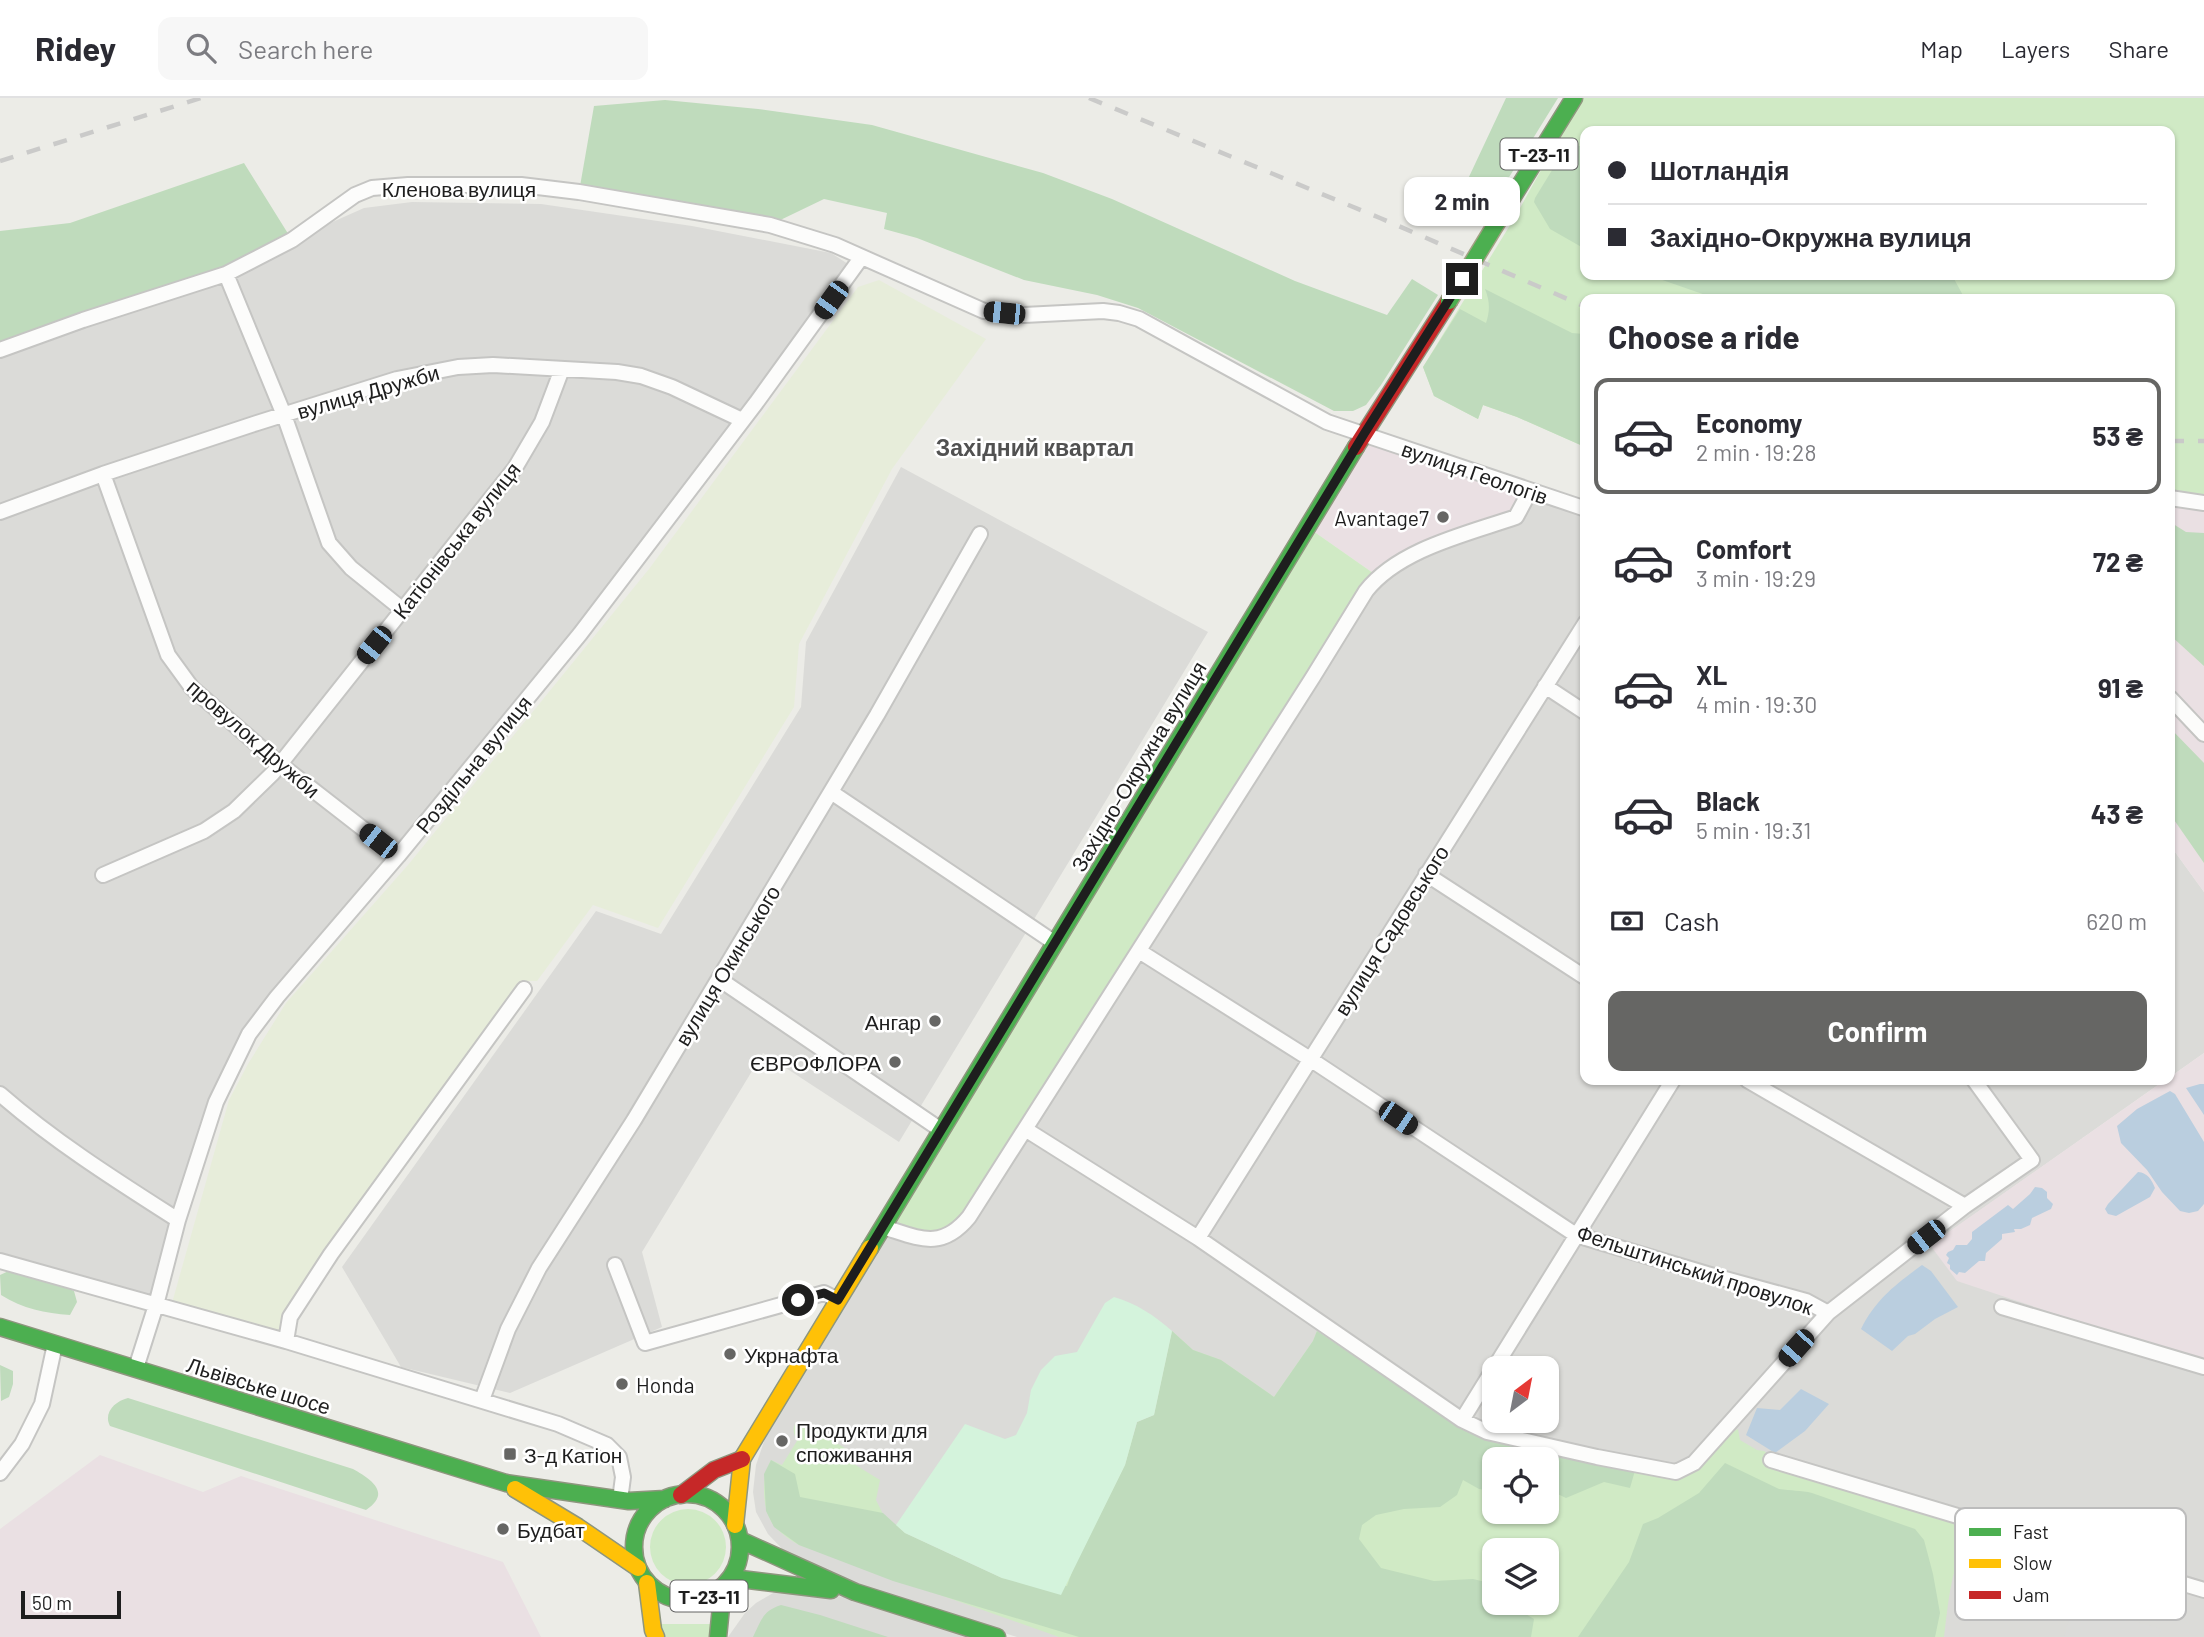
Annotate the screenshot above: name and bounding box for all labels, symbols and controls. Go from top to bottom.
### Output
search box [158,17,648,80]
text: Ridey [35,28,116,68]
icon: search [182,29,220,67]
text: Search here [238,33,373,64]
text: Map [1920,34,1963,63]
text: Layers [2001,34,2070,63]
text: Share [2108,34,2169,63]
road number: Т-23-11 [1500,138,1578,170]
text: Шотландія [1650,154,1789,185]
street label: Кленова вулиця [382,176,536,201]
callout: 2 min [1404,178,1520,226]
text: 2 min [1434,187,1490,215]
text: Західно-Окружна вулиця [1650,221,1972,252]
route end [1446,263,1478,295]
car [811,277,852,323]
car [983,300,1026,326]
text: Choose a ride [1608,317,1800,355]
street label: вулиця Дружби [294,359,442,423]
icon: car [1612,405,1675,468]
text: Economy [1696,407,1802,438]
text: 53 ₴ [2092,420,2143,451]
district label: Західний квартал [936,433,1134,461]
street label: вулиця Геологів [1399,435,1551,509]
text: 2 min · 19:28 [1696,438,1816,466]
street label: Катіонівська вулиця [387,457,525,623]
place label: Avantage7 [1334,505,1429,530]
marker: Avantage7 [1435,509,1451,525]
icon: car [1612,531,1675,594]
text: Comfort [1696,533,1792,564]
text: 72 ₴ [2093,546,2143,577]
text: 3 min · 19:29 [1696,564,1816,592]
car [353,622,396,668]
street label: Західно-Окружна вулиця [1065,656,1211,876]
icon: car [1612,657,1675,720]
text: XL [1696,659,1727,690]
text: 91 ₴ [2098,672,2143,703]
street label: провулок Дружби [183,674,325,802]
street label: Роздільна вулиця [410,690,536,838]
text: 4 min · 19:30 [1696,690,1817,718]
icon: car [1612,783,1675,846]
text: Black [1696,785,1760,816]
text: 43 ₴ [2091,798,2143,829]
text: 5 min · 19:31 [1696,816,1811,844]
car [355,820,402,862]
street label: вулиця Садовського [1329,840,1453,1020]
street label: вулиця Окинського [669,880,785,1050]
icon: cash [1608,902,1646,940]
text: Cash [1664,905,1719,936]
text: 620 m [2086,907,2147,935]
button: Confirm [1608,991,2147,1071]
place label: Ангар [865,1009,921,1034]
marker: Ангар [927,1013,943,1029]
place label: ЄВРОФЛОРА [750,1050,881,1075]
marker: ЄВРОФЛОРА [887,1054,903,1070]
car [1375,1098,1422,1138]
car [1903,1216,1950,1258]
street label: Фельштинський провулок [1574,1219,1817,1319]
route start [782,1284,814,1316]
car [1775,1325,1818,1371]
place label: Укрнафта [744,1342,839,1367]
marker: Укрнафта [722,1346,738,1362]
street label: Львівське шосе [184,1351,334,1419]
north arrow [1482,1356,1559,1433]
map controls [1482,1356,1559,1615]
place label: Honda [636,1372,695,1397]
marker: Honda [614,1376,630,1392]
place label: Продукти для споживання [796,1417,928,1466]
marker: Продукти для споживання [774,1433,790,1449]
place label: З-д Катіон [524,1442,622,1467]
marker: З-д Катіон [502,1446,518,1462]
button: locate [1482,1447,1559,1524]
legend [1955,1508,2186,1620]
place label: Будбат [517,1517,585,1542]
text: Fast [2013,1520,2049,1543]
marker: Будбат [495,1521,511,1537]
button: layers [1482,1538,1559,1615]
text: Slow [2013,1551,2052,1574]
road number: Т-23-11 [670,1580,748,1612]
text: Jam [2013,1583,2049,1606]
scale bar [21,1588,121,1620]
text: 50 m [32,1591,72,1614]

